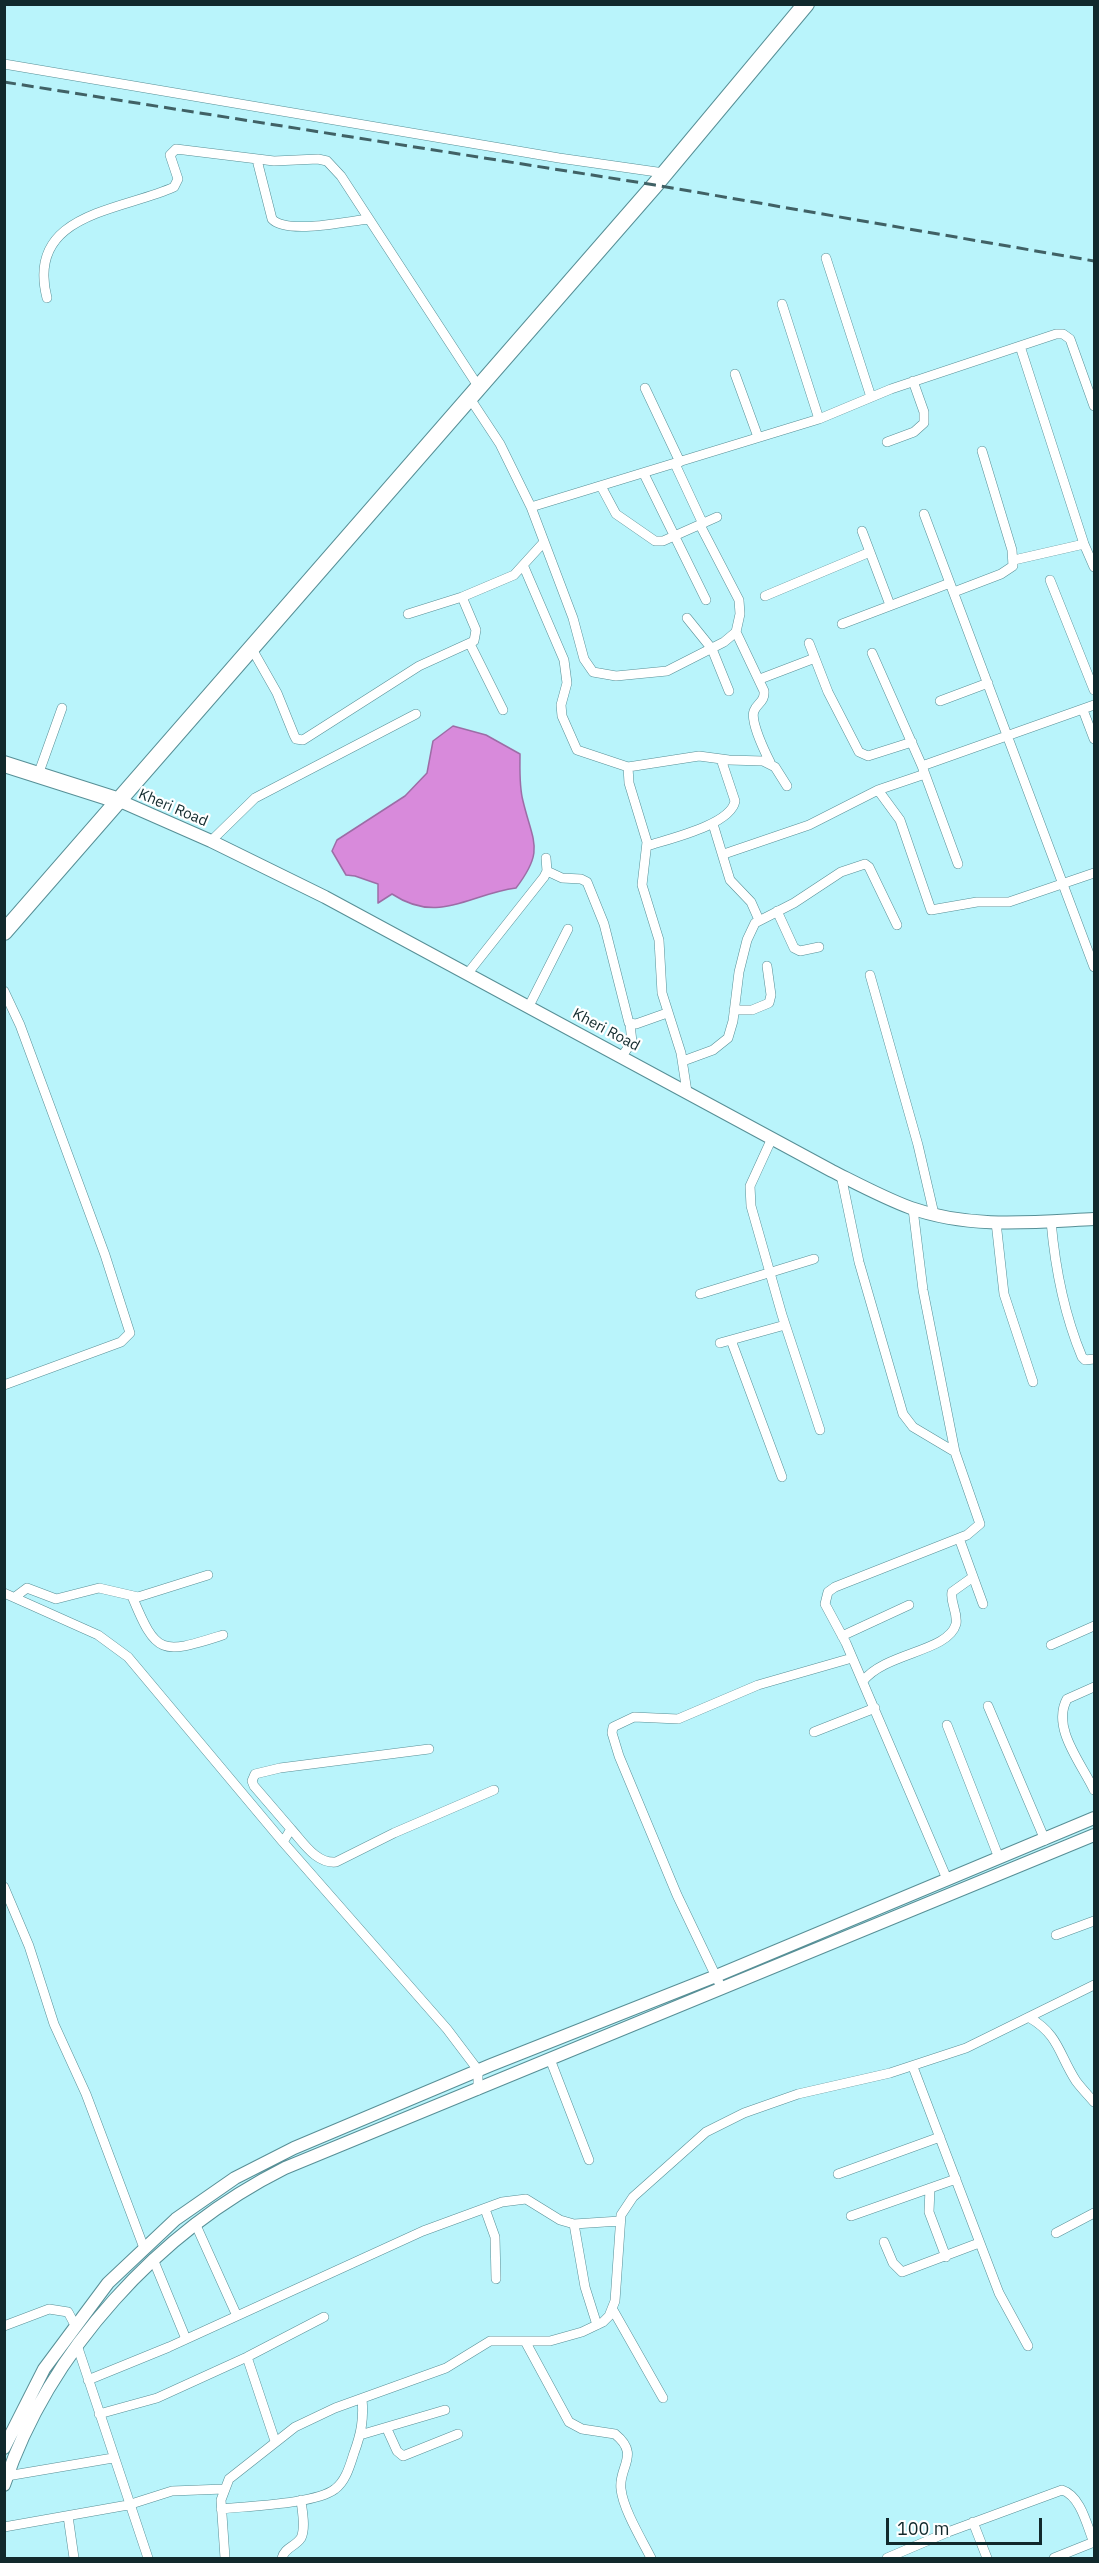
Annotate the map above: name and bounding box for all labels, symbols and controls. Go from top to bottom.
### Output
street label: Kheri Road [136,785,210,831]
street label: Kheri Road [569,1005,643,1055]
scale bar [889,2506,1045,2544]
text: 100 m [897,2517,949,2540]

